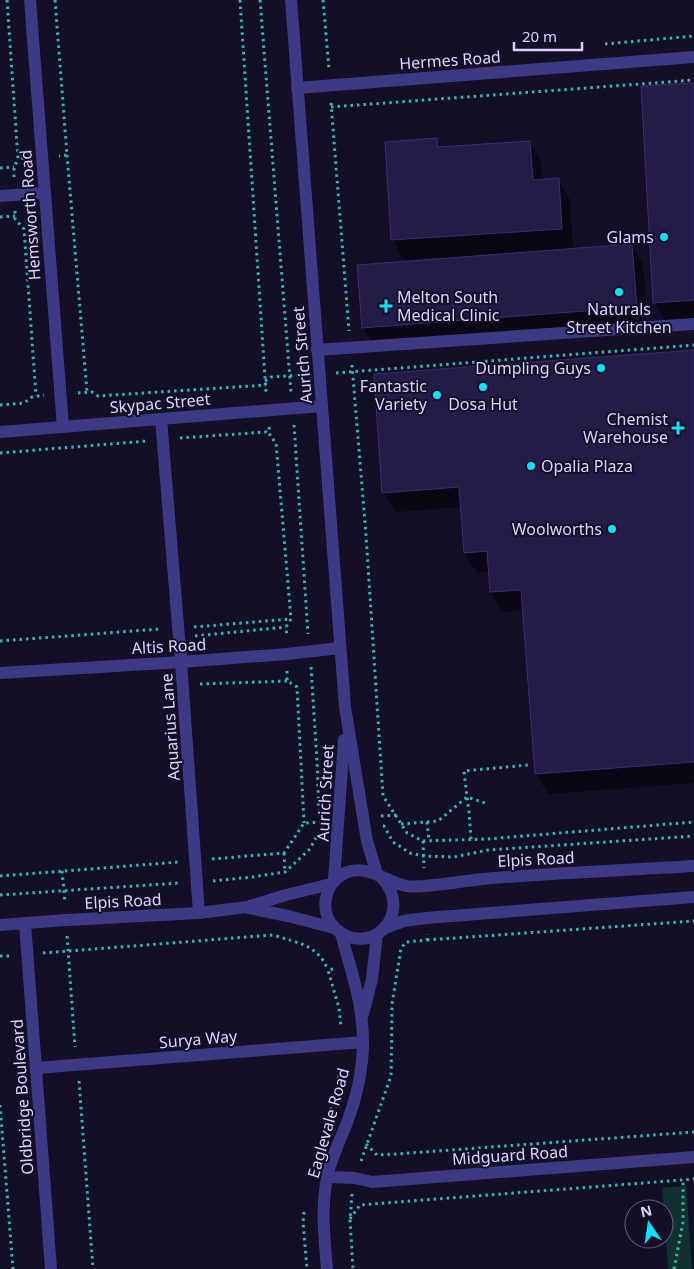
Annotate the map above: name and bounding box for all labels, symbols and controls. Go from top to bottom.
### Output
scale bar [514,20,582,52]
text: 20 m [522,26,557,46]
street label: Hermes Road [398,45,502,75]
street label: Hemsworth Road [14,149,46,281]
place label: Glams [607,226,654,248]
marker: Glams [658,231,670,243]
place label: Melton South Medical Clinic [397,286,500,326]
marker: Naturals Street Kitchen [613,286,625,298]
place label: Naturals Street Kitchen [566,298,672,338]
marker: Melton South Medical Clinic [379,299,393,313]
street label: Aurich Street [287,305,317,404]
place label: Dumpling Guys [475,357,591,379]
marker: Dumpling Guys [595,362,607,374]
place label: Fantastic Variety [360,375,428,415]
marker: Dosa Hut [477,381,489,393]
street label: Skypac Street [109,388,211,418]
marker: Fantastic Variety [431,389,443,401]
place label: Dosa Hut [448,393,518,415]
place label: Chemist Warehouse [583,408,668,448]
marker: Chemist Warehouse [672,422,684,434]
place label: Opalia Plaza [541,455,633,477]
marker: Opalia Plaza [525,460,537,472]
place label: Woolworths [512,518,602,540]
marker: Woolworths [606,523,618,535]
street label: Altis Road [131,633,207,659]
street label: Aquarius Lane [155,673,185,781]
street label: Aurich Street [311,744,339,842]
street label: Elpis Road [497,846,575,872]
street label: Elpis Road [84,888,162,914]
street label: Oldbridge Boulevard [6,1018,38,1176]
street label: Surya Way [158,1025,239,1053]
street label: Eaglevale Road [302,1065,354,1181]
street label: Midguard Road [451,1140,569,1170]
north arrow [624,1199,674,1249]
text: N [638,1200,654,1221]

